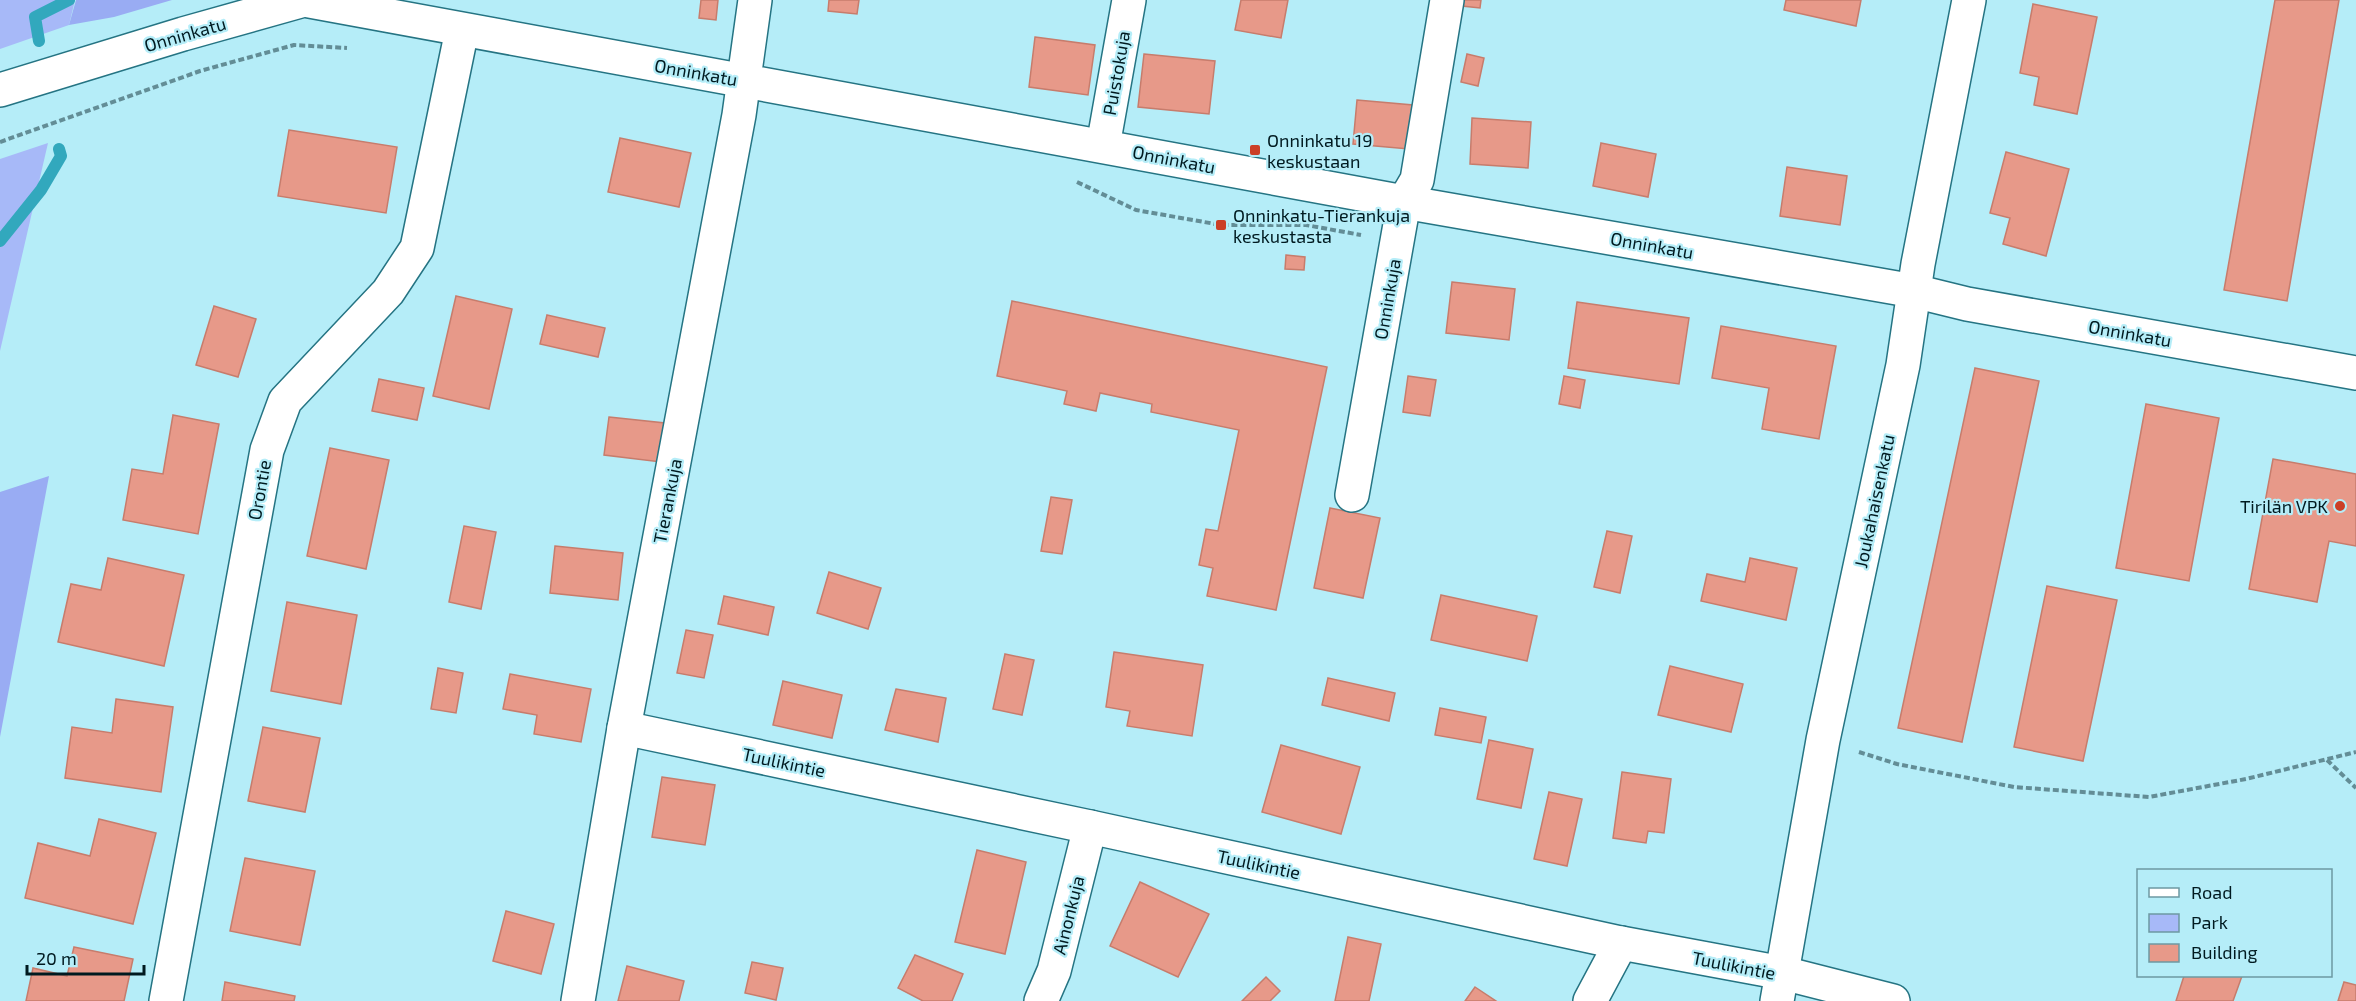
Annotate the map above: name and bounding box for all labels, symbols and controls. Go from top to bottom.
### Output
street label: Onninkatu [142,12,228,56]
street label: Puistokuja [1098,29,1134,117]
street label: Onninkatu [653,54,739,90]
place label: Onninkatu 19 keskustaan [1267,129,1373,172]
street label: Onninkatu [1131,140,1217,178]
marker: Onninkatu 19 keskustaan [1248,143,1262,157]
place label: Onninkatu-Tierankuja keskustasta [1233,204,1410,247]
marker: Onninkatu-Tierankuja keskustasta [1214,218,1228,232]
street label: Onninkatu [1609,227,1695,263]
street label: Onninkuja [1369,257,1405,341]
street label: Onninkatu [2087,315,2173,351]
street label: Joukahaisenkatu [1849,432,1899,570]
street label: Tierankuja [648,457,686,545]
street label: Orontie [243,458,275,522]
place label: Tirilän VPK [2240,495,2328,517]
marker: Tirilän VPK [2333,499,2347,513]
street label: Tuulikintie [741,742,827,782]
street label: Tuulikintie [1216,844,1302,884]
legend [2137,869,2332,977]
street label: Ainonkuja [1048,873,1088,957]
text: Road [2191,881,2232,903]
text: Park [2191,911,2228,933]
scale bar [27,938,144,976]
text: Building [2191,941,2258,963]
street label: Tuulikintie [1691,946,1777,984]
text: 20 m [36,947,77,969]

